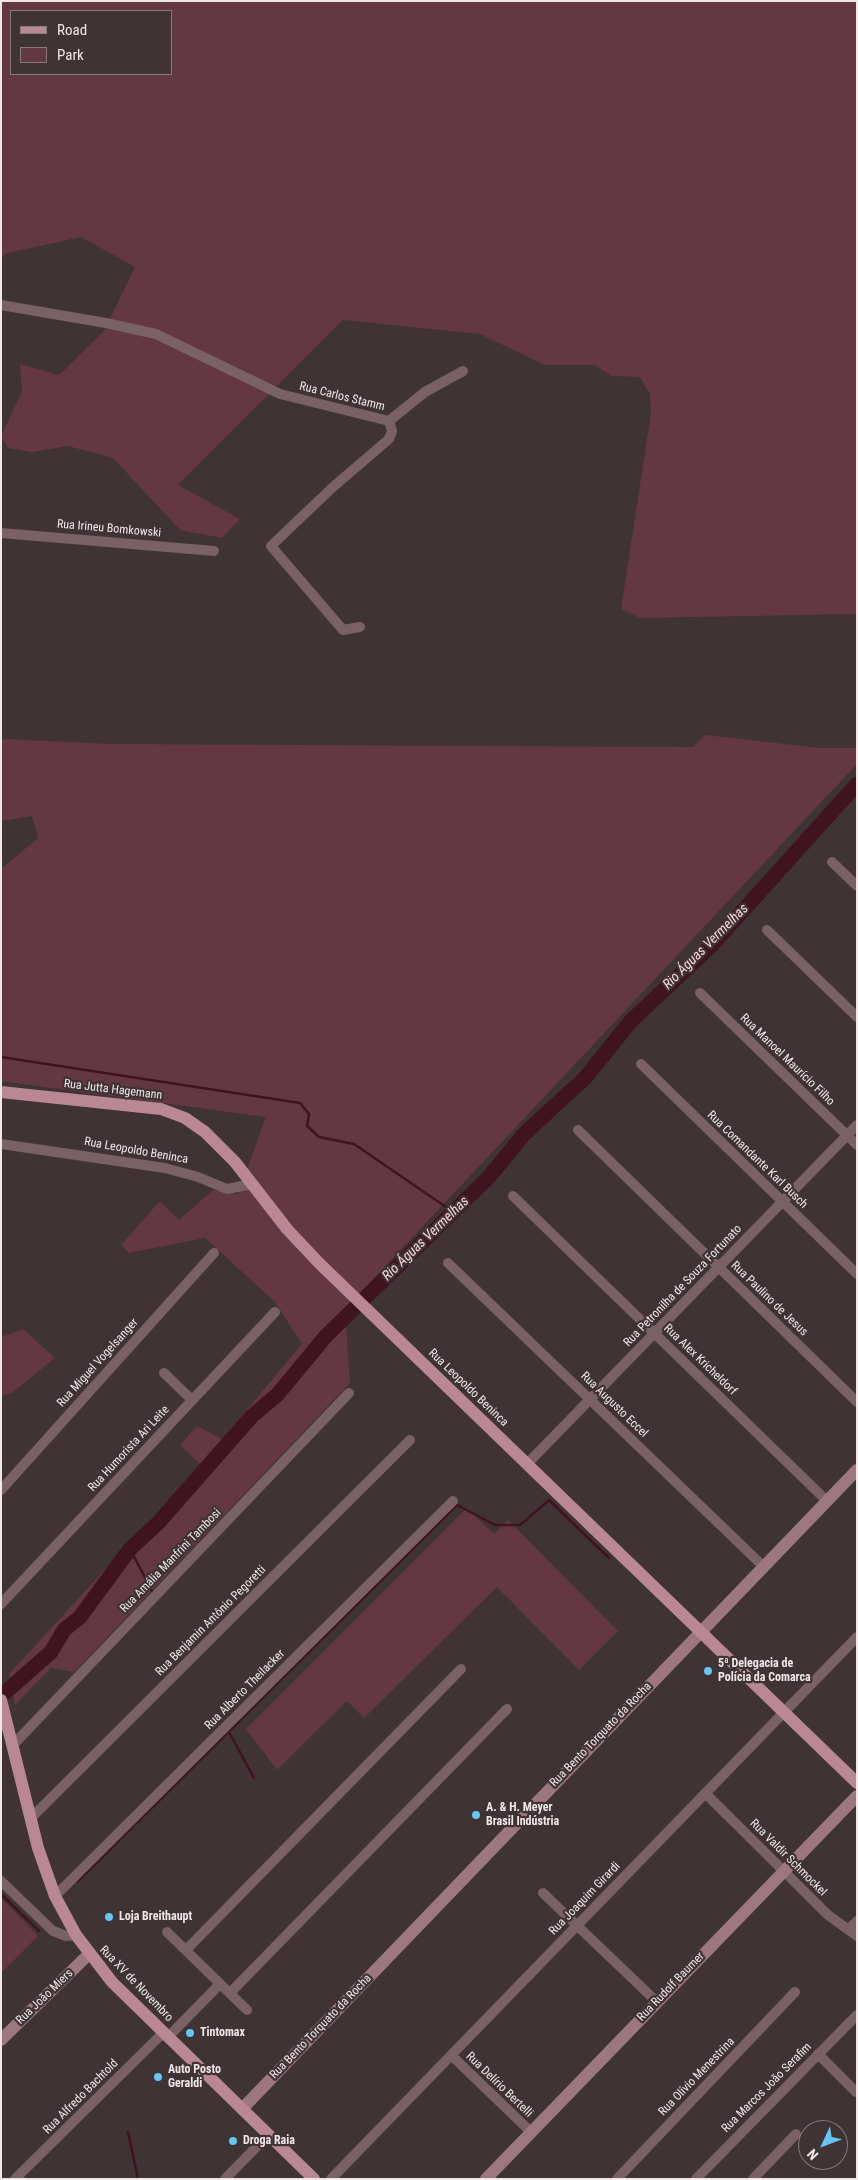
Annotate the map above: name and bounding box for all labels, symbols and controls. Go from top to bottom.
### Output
legend [10,10,172,75]
text: Road [57,21,87,39]
text: Park [57,46,84,64]
street label: Rua Carlos Stamm [298,379,386,415]
street label: Rua Irineu Bomkowski [56,517,162,541]
water label: Rio Águas Vermelhas [660,901,752,993]
street label: Rua Manoel Maurício Filho [737,1011,837,1109]
street label: Rua Jutta Hagemann [63,1077,163,1103]
street label: Rua Comandante Karl Busch [704,1108,810,1212]
street label: Rua Leopoldo Beninca [83,1135,189,1167]
water label: Rio Águas Vermelhas [379,1193,473,1285]
street label: Rua Petronilha de Souza Fortunato [621,1222,745,1350]
street label: Rua Paulino de Jesus [728,1259,810,1339]
street label: Rua Miguel Vogelsanger [54,1316,142,1410]
street label: Rua Alex Kricheldorf [660,1321,740,1399]
street label: Rua Leopoldo Beninca [425,1346,511,1430]
street label: Rua Augusto Eccel [577,1369,651,1441]
street label: Rua Humorista Ari Leite [85,1403,173,1495]
street label: Rua Amália Manfrini Tambosi [118,1506,224,1616]
street label: Rua Benjamin Antônio Pegoretti [153,1563,269,1679]
street label: Rua Alberto Theilacker [202,1647,288,1733]
place label: 5ª Delegacia de Polícia da Comarca [718,1657,811,1685]
marker: 5ª Delegacia de Polícia da Comarca [702,1665,714,1677]
street label: Rua Bento Torquato da Rocha [547,1680,655,1790]
place label: A. & H. Meyer Brasil Indústria [486,1801,559,1829]
marker: A. & H. Meyer Brasil Indústria [470,1809,482,1821]
street label: Rua Valdir Schmockel [747,1817,829,1899]
street label: Rua Joaquim Girardi [547,1860,623,1938]
place label: Loja Breithaupt [119,1910,192,1924]
marker: Loja Breithaupt [103,1911,115,1923]
street label: Rua XV de Novembro [96,1943,176,2025]
street label: Rua Rudolf Baumer [634,1949,708,2025]
street label: Rua João Miers [14,1966,76,2028]
street label: Rua Bento Torquato da Rocha [267,1972,375,2082]
place label: Tintomax [200,2026,245,2040]
marker: Tintomax [184,2027,196,2039]
street label: Rua Olívio Menestrina [656,2035,738,2119]
street label: Rua Marcos João Serafim [719,2040,815,2136]
street label: Rua Delírio Bertelli [463,2049,535,2121]
street label: Rua Alfredo Bachtold [41,2057,121,2137]
place label: Auto Posto Geraldi [168,2063,221,2091]
marker: Auto Posto Geraldi [152,2071,164,2083]
north arrow [798,2120,848,2170]
place label: Droga Raia [243,2134,295,2148]
marker: Droga Raia [227,2135,239,2147]
text: N [804,2146,822,2163]

